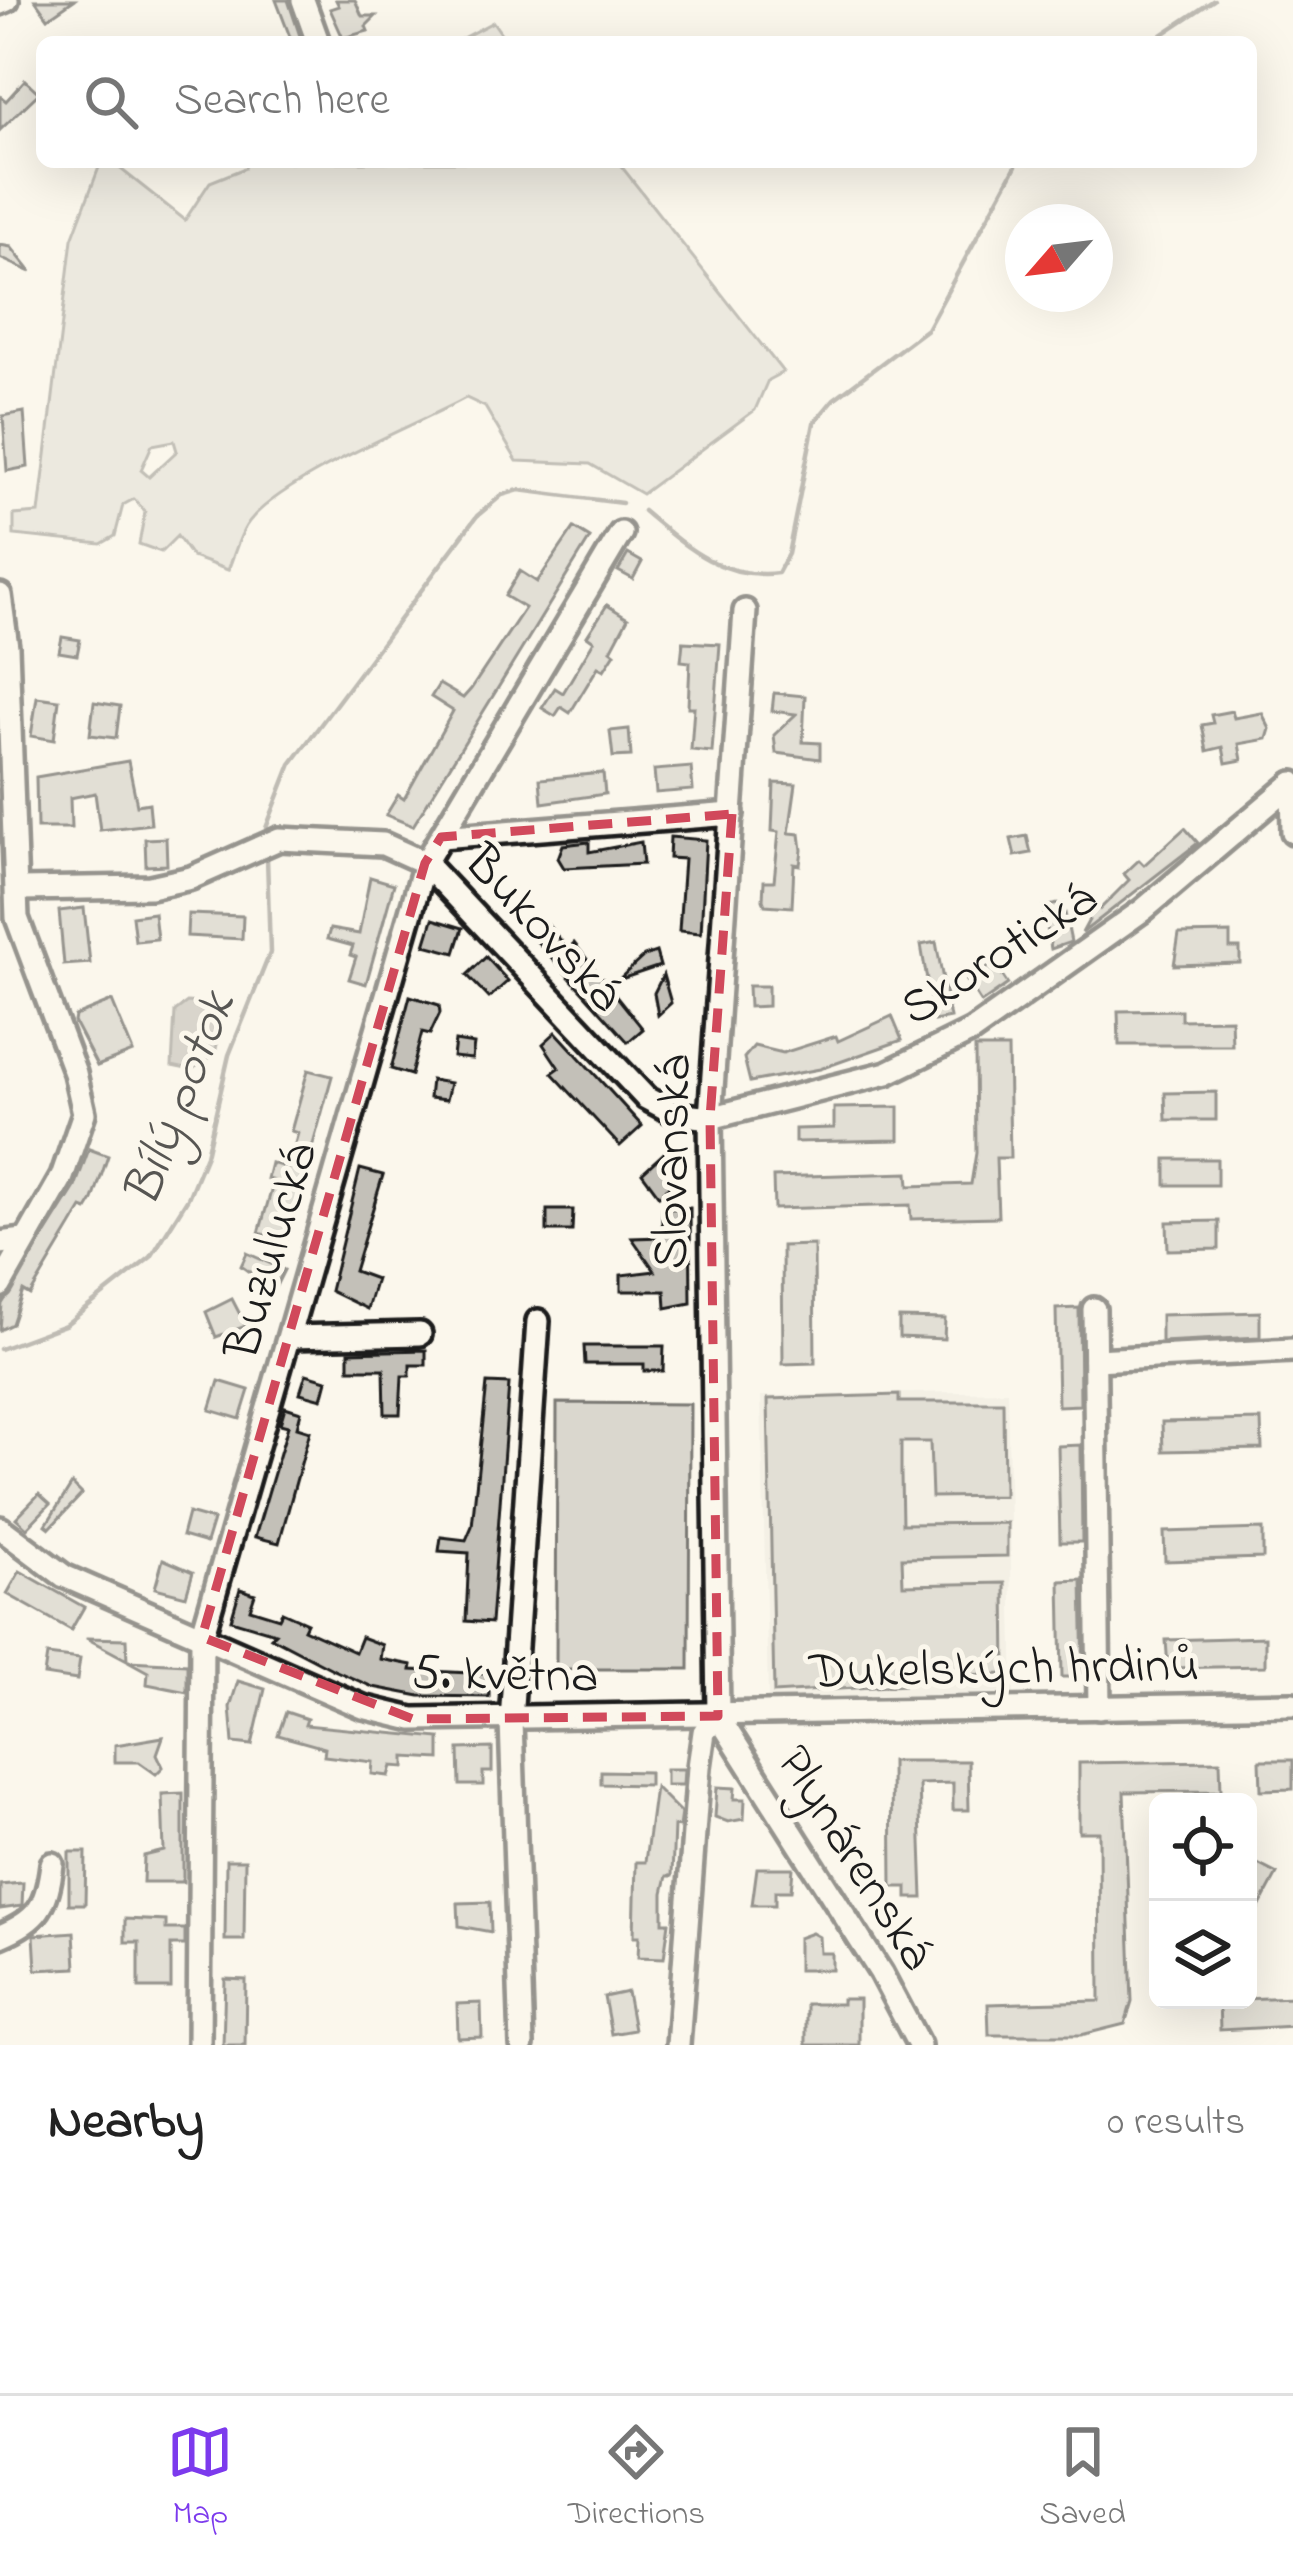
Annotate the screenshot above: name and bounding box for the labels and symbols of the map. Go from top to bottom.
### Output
north arrow [1005,204,1113,312]
street label: Bukovská [443,827,640,1031]
street label: Skorotická [887,864,1113,1047]
water label: Bílý potok [105,979,259,1219]
street label: Slovanská [635,1054,714,1270]
street label: Buzulucká [206,1134,340,1371]
street label: Dukelských hrdinů [806,1630,1200,1711]
street label: 5. května [411,1637,599,1716]
street label: Plynárenská [755,1732,952,1986]

